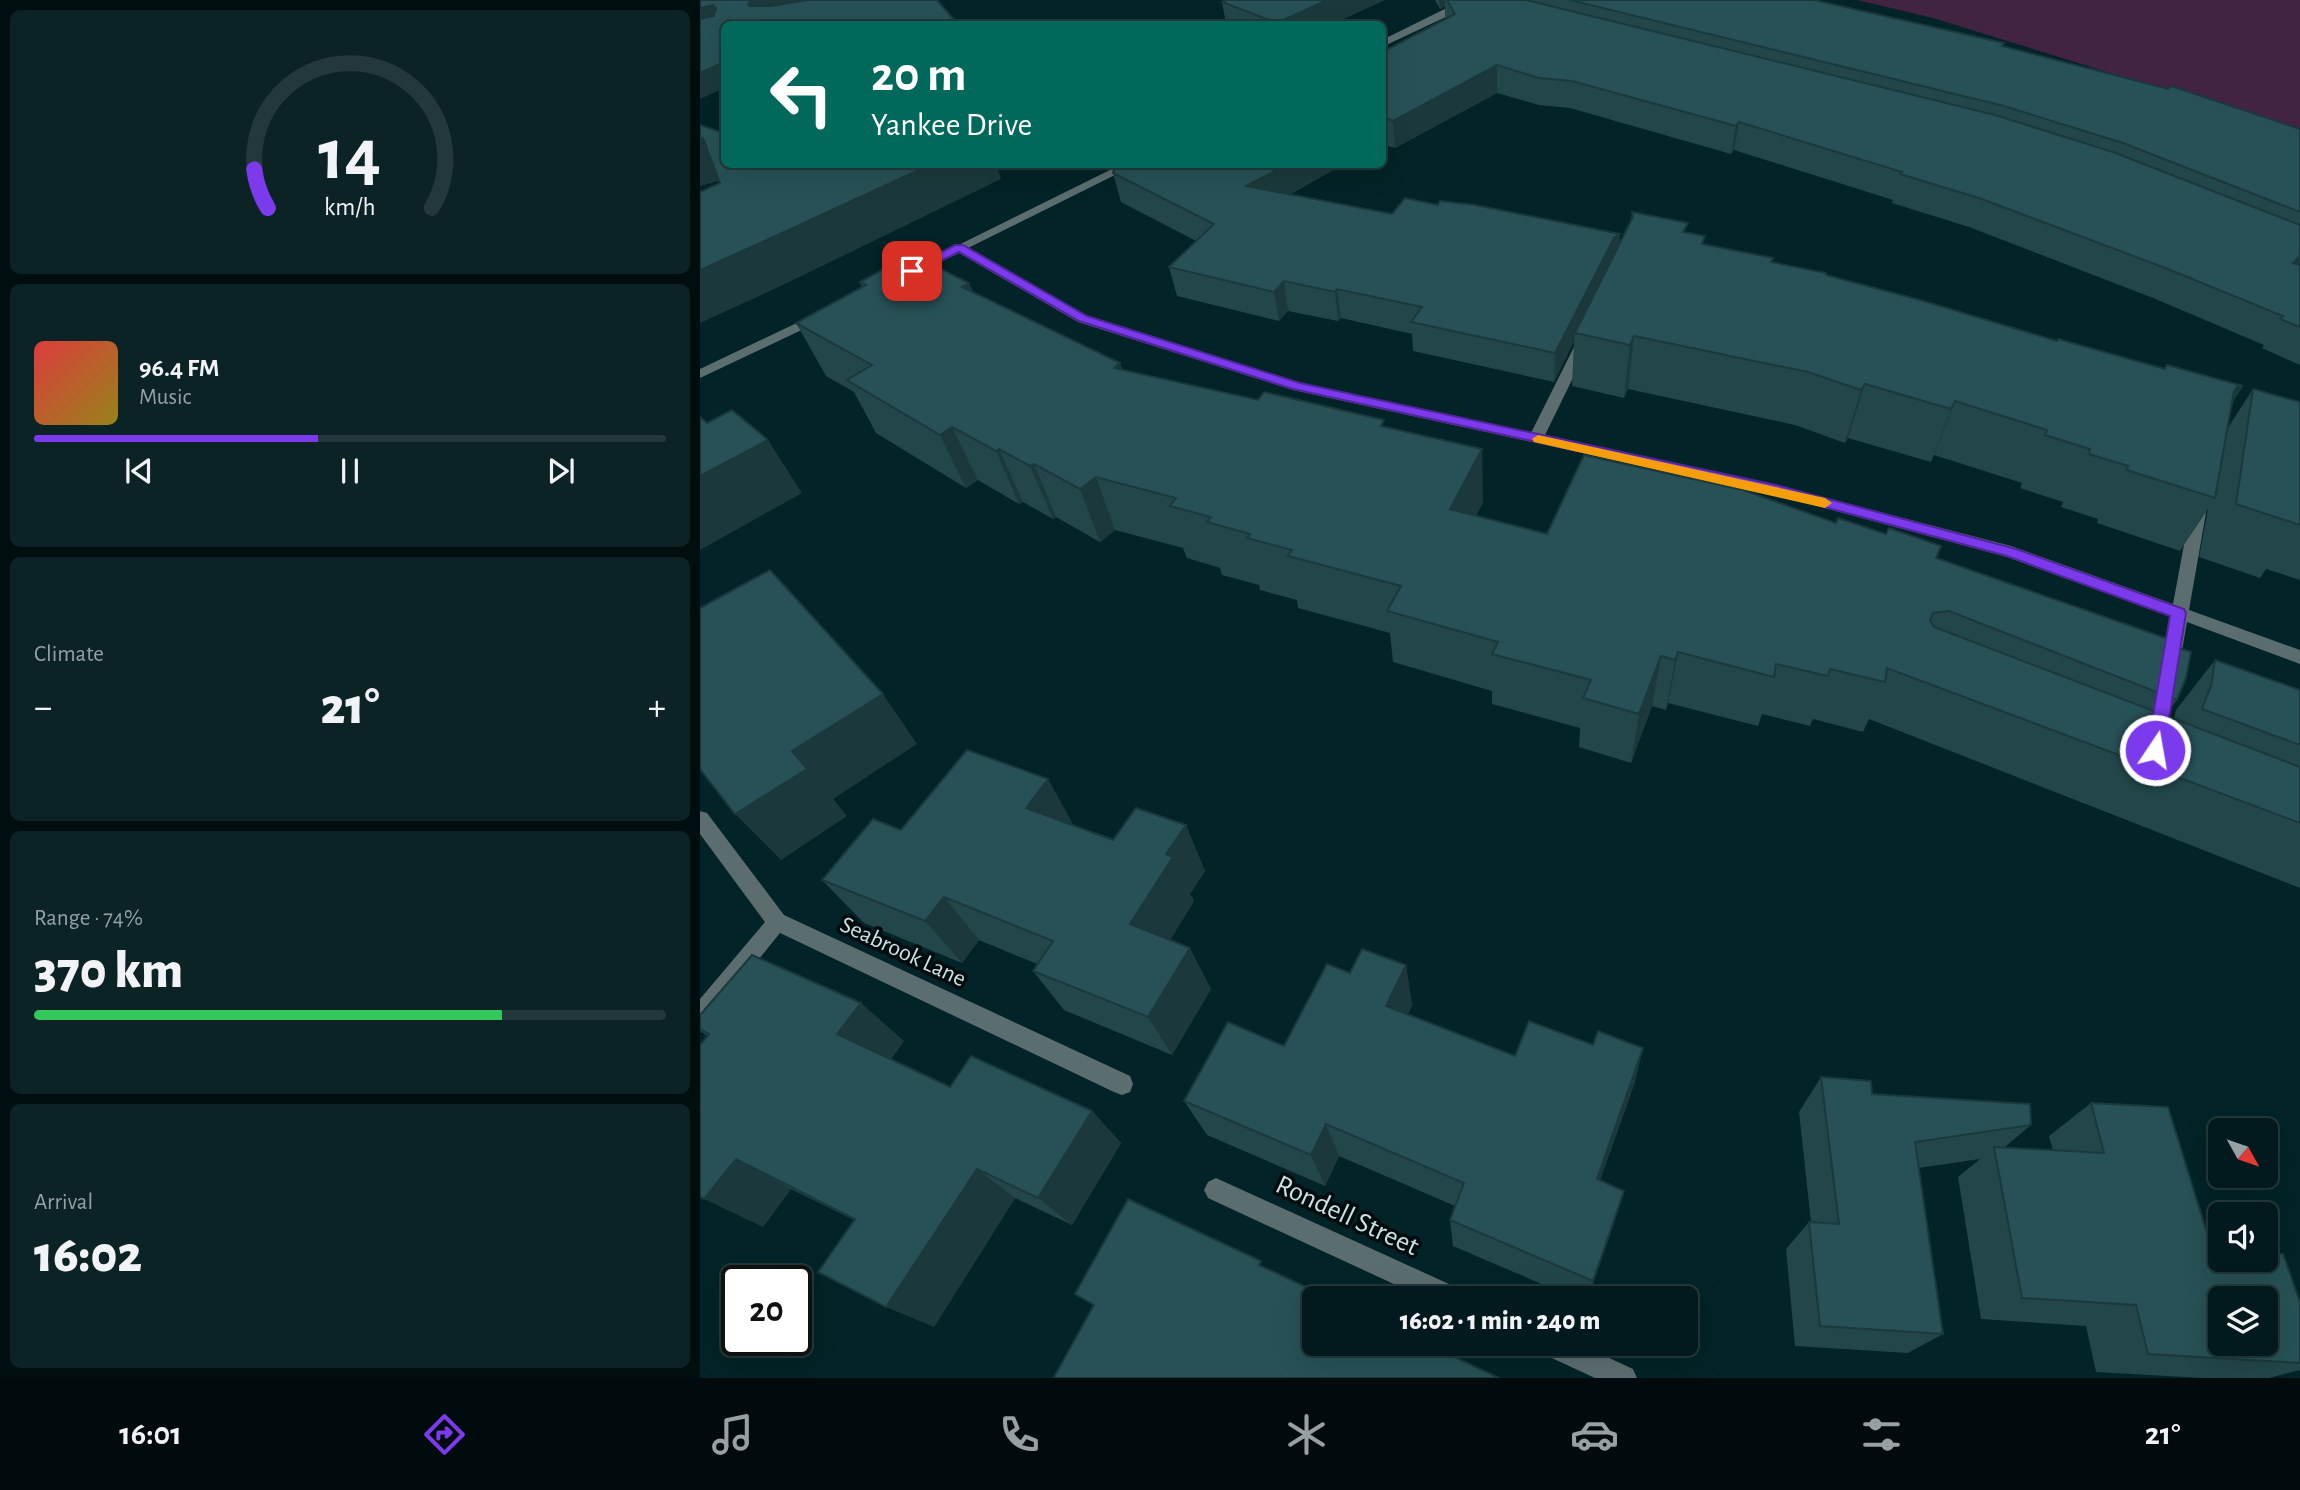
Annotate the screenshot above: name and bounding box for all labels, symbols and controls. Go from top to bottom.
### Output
icon: left [756,49,847,140]
text: 20 m [871,51,967,100]
text: Yankee Drive [871,109,1032,141]
text: 14 [319,120,381,193]
text: km/h [324,195,376,220]
pin [882,241,942,301]
icon: arrive [893,252,931,290]
text: 96.4 FM [139,355,219,381]
text: Music [139,386,191,409]
icon: previous [120,452,158,490]
icon: pause [331,452,369,490]
icon: next [542,452,580,490]
text: Climate [34,643,104,666]
text: 21° [320,681,380,733]
text: − [34,689,52,727]
text: + [648,689,666,727]
position arrow [2118,713,2192,787]
text: Range · 74% [34,907,143,930]
street label: Seabrook Lane [836,912,970,992]
text: 370 km [34,945,183,997]
north arrow [2208,1118,2278,1188]
map controls [2208,1118,2278,1356]
street label: Rondell Street [1271,1171,1423,1261]
text: Arrival [34,1191,93,1214]
button: sound [2208,1202,2278,1272]
text: 16:02 [34,1229,142,1281]
speed limit sign: 20 [721,1265,812,1356]
button: layers [2208,1286,2278,1356]
text: 16:02 · 1 min · 240 m [1400,1308,1600,1334]
icon: directions [420,1410,469,1459]
icon: music [708,1410,757,1459]
icon: phone [995,1410,1044,1459]
icon: climate [1282,1410,1331,1459]
icon: car [1570,1410,1619,1459]
icon: filters [1857,1410,1906,1459]
text: 16:01 [119,1418,182,1450]
text: 21° [2145,1418,2181,1450]

